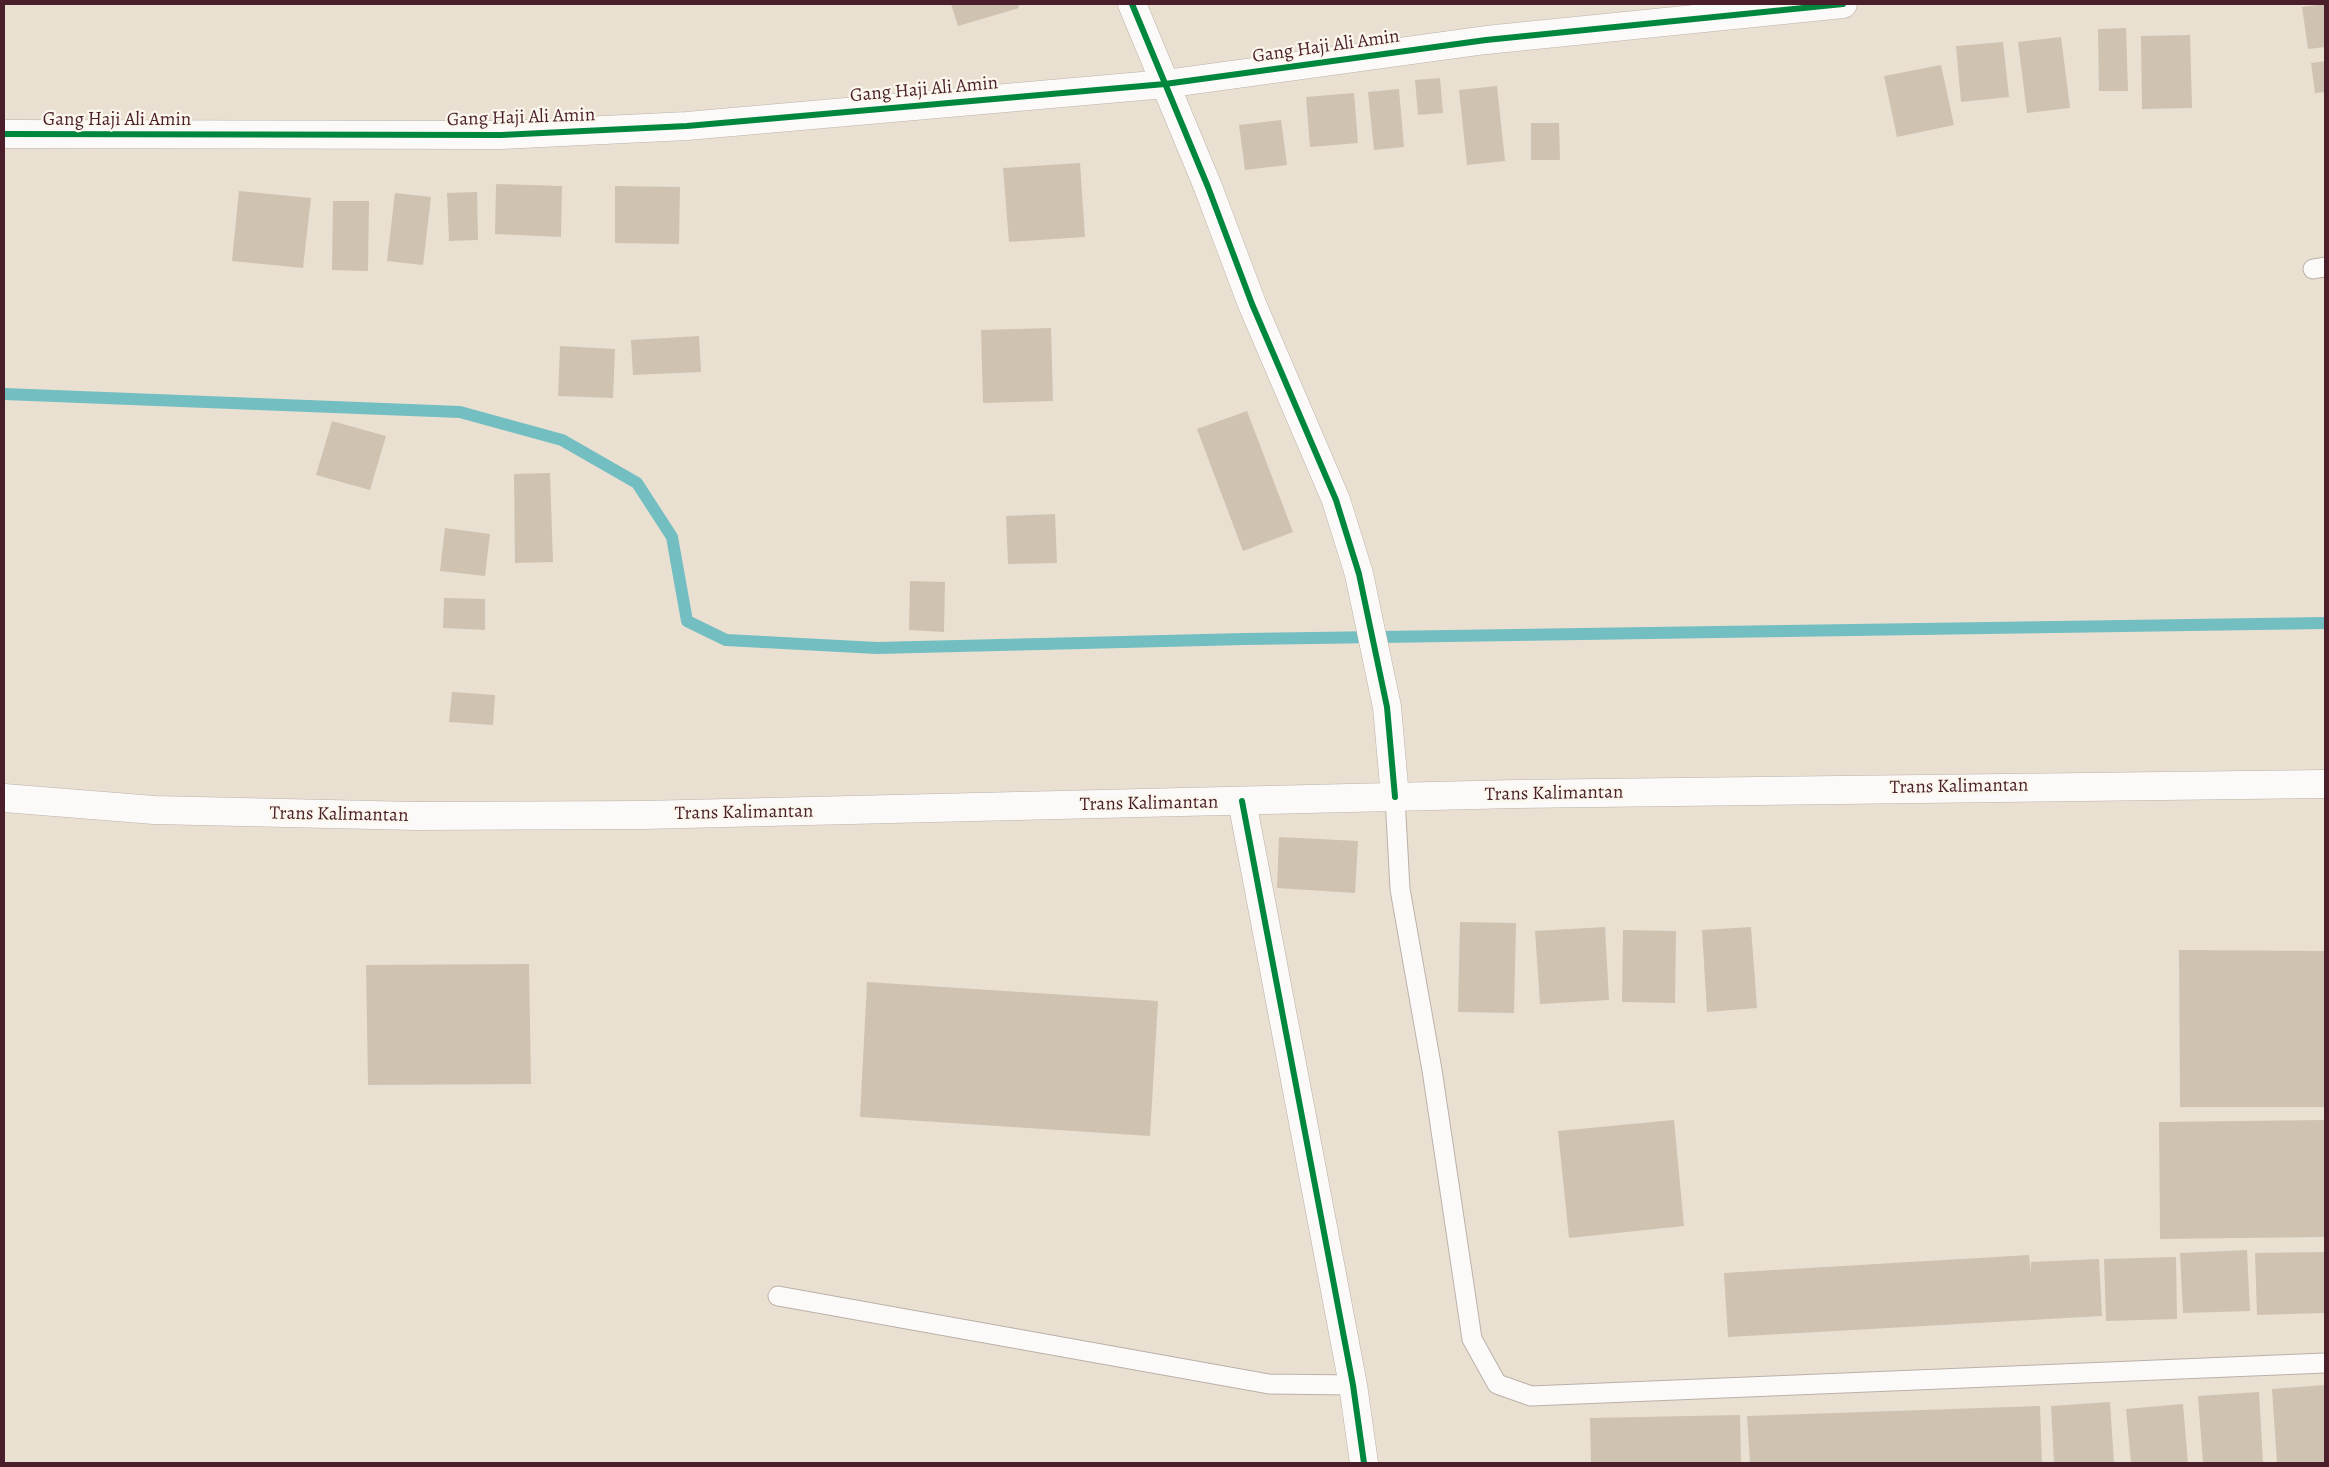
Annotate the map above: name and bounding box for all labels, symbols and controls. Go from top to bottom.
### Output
street label: Gang Haji Ali Amin [1251,25,1401,69]
street label: Gang Haji Ali Amin [849,72,999,108]
street label: Gang Haji Ali Amin [446,104,596,132]
street label: Gang Haji Ali Amin [43,109,191,131]
street label: Trans Kalimantan [1889,774,2029,800]
street label: Trans Kalimantan [1484,781,1624,807]
street label: Trans Kalimantan [1079,791,1219,817]
street label: Trans Kalimantan [674,800,814,826]
street label: Trans Kalimantan [269,802,409,828]

